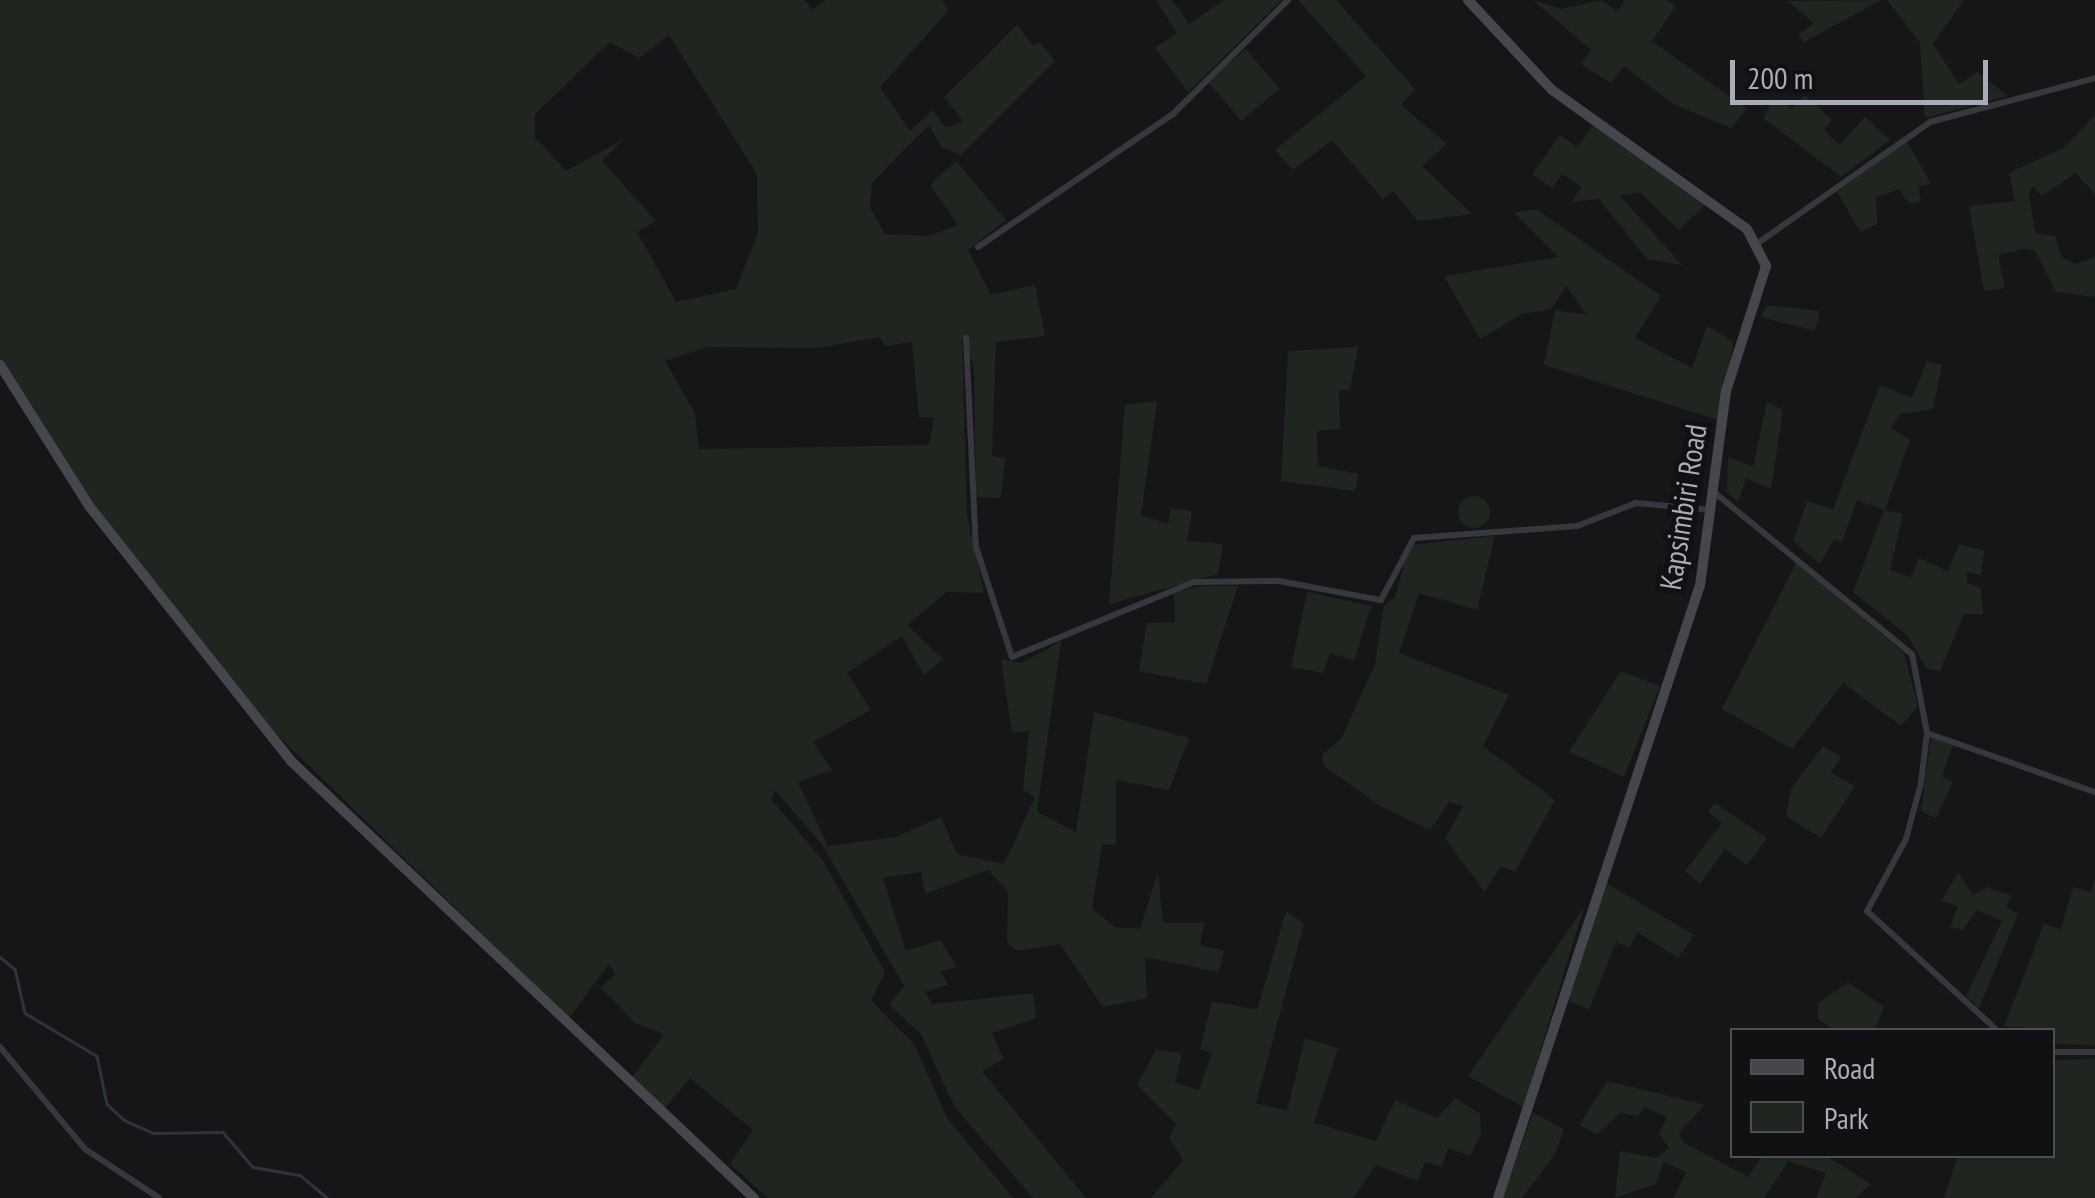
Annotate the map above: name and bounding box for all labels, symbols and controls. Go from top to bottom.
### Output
scale bar [1735,40,1992,102]
text: 200 m [1747,58,1813,97]
street label: Kapsimbiri Road [1652,422,1714,592]
legend [1730,1028,2055,1158]
text: Road [1824,1048,1875,1087]
text: Park [1824,1098,1869,1137]

